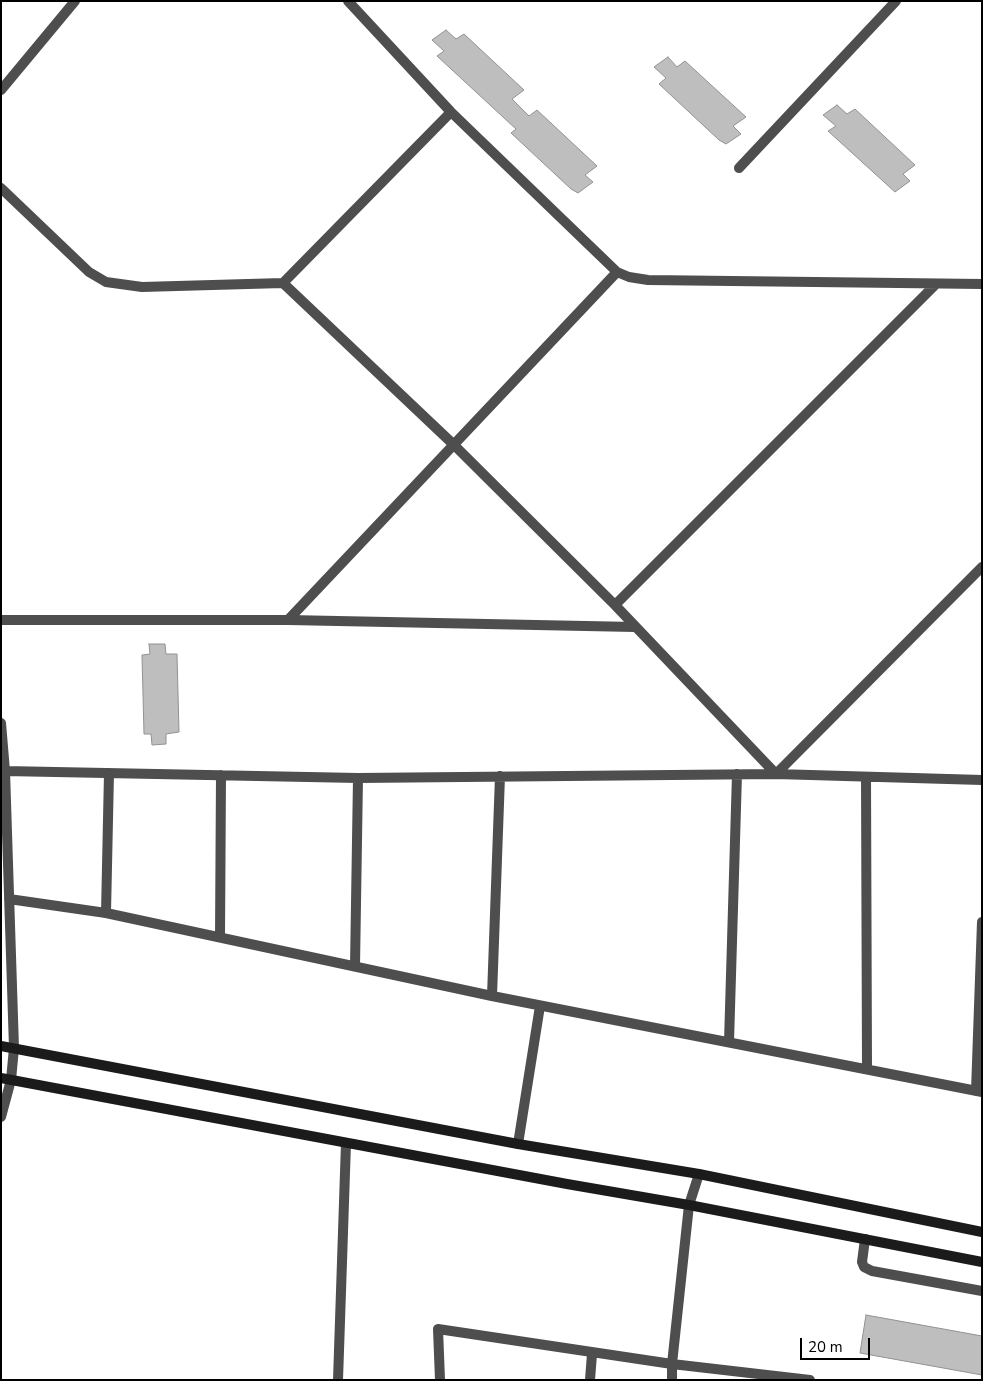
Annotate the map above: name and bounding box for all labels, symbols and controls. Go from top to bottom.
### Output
scale bar [803,1328,873,1360]
text: 20 m [808,1337,843,1357]

